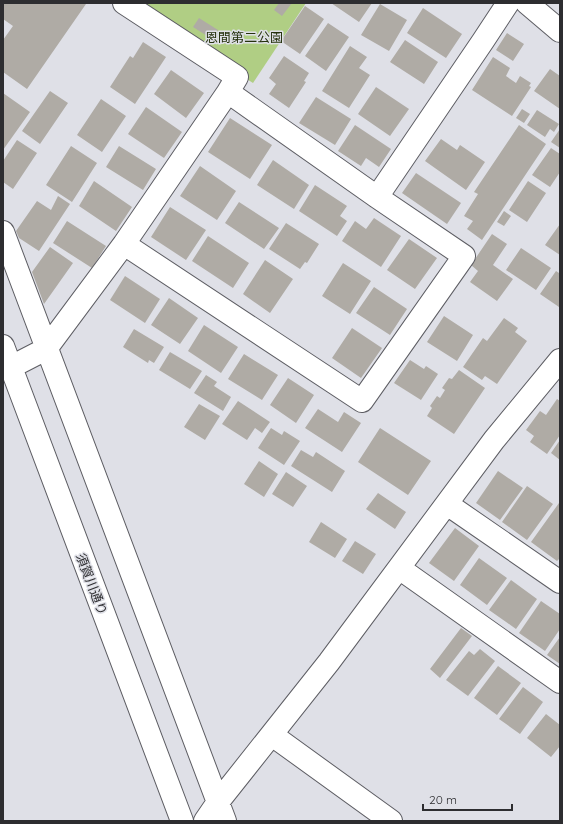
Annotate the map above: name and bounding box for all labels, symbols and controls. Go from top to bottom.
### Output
park label: 恩間第二公園 [205,29,283,45]
street label: 須賀川通り [73,551,111,617]
scale bar [423,786,512,812]
text: 20 m [429,792,457,807]

